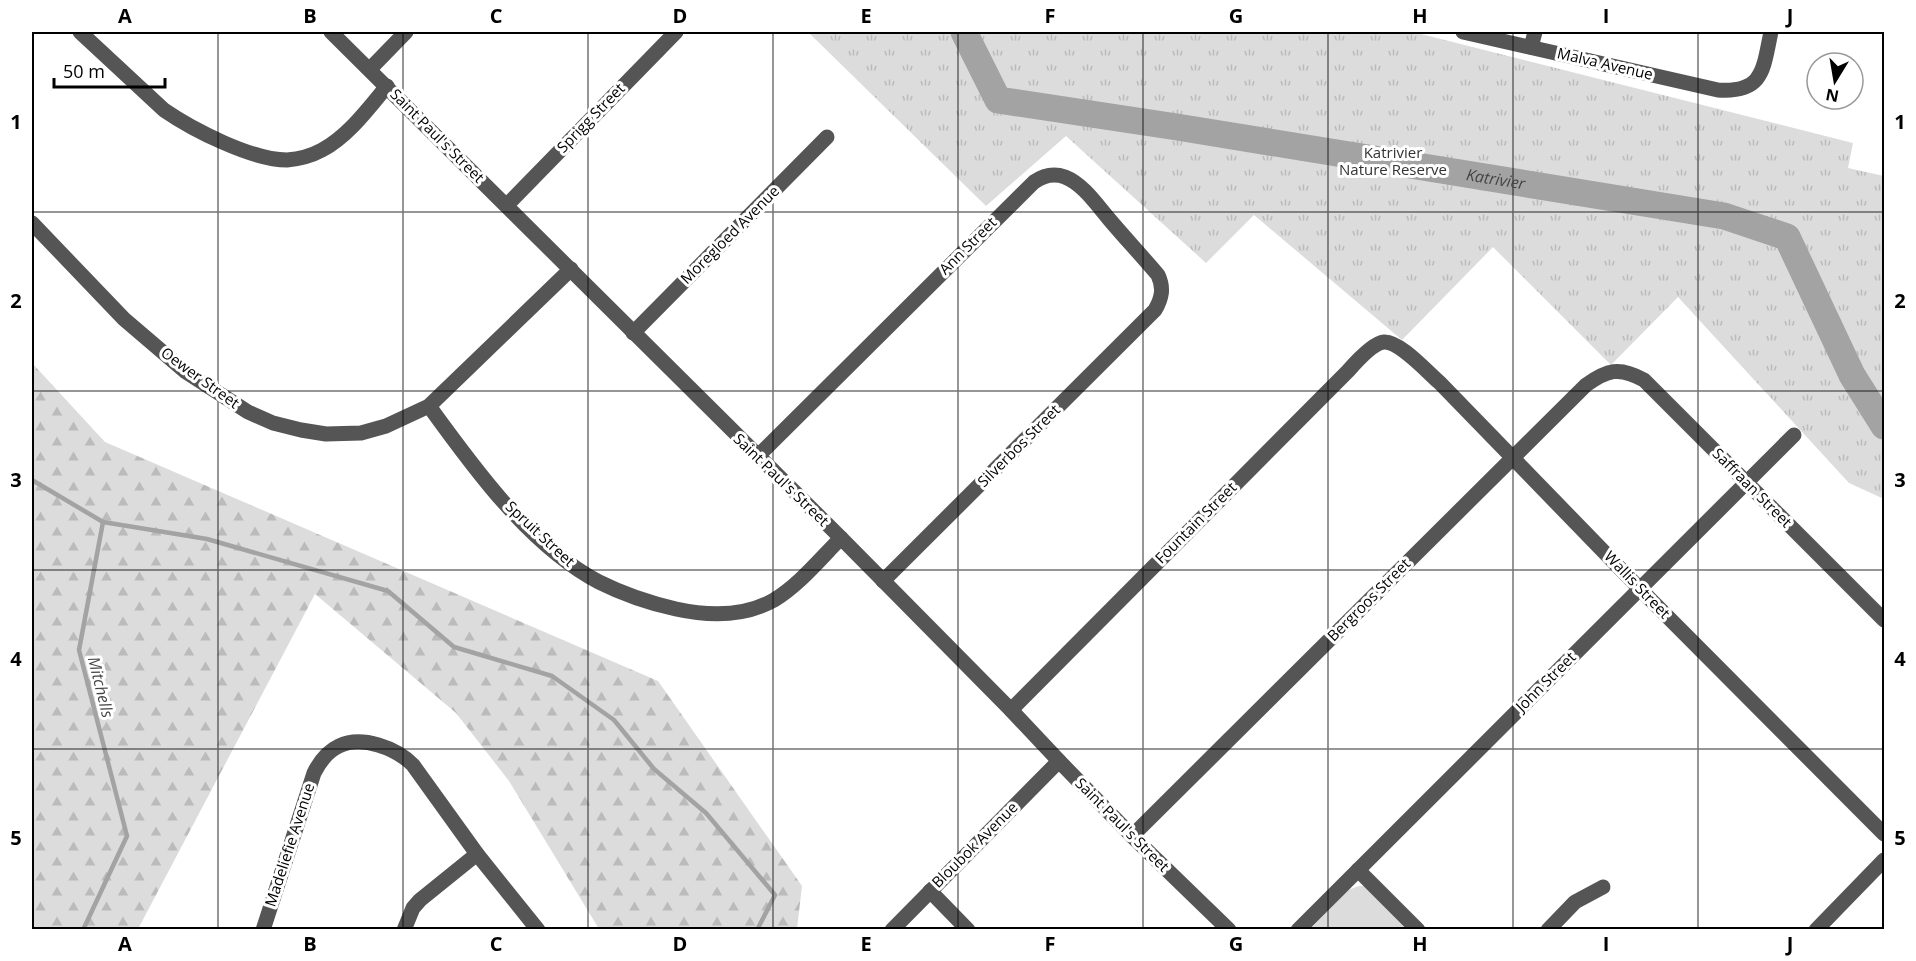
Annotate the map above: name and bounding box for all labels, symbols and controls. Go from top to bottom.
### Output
text: A [118,2,132,29]
text: B [303,2,317,29]
text: C [490,2,503,29]
text: D [673,2,687,29]
text: E [860,2,872,29]
text: F [1045,2,1055,29]
text: G [1229,2,1243,29]
text: H [1412,2,1428,29]
text: I [1603,2,1609,29]
text: J [1785,2,1793,29]
street label: Malva Avenue [1555,42,1655,84]
scale bar [54,51,165,89]
north arrow [1805,51,1865,111]
text: 50 m [63,59,105,83]
street label: Sprigg Street [552,78,629,156]
street label: Saint Paul's Street [386,84,489,187]
text: N [1824,84,1841,108]
text: 1 [10,108,22,135]
text: 1 [1894,108,1906,135]
park label: Katrivier Nature Reserve [1339,142,1447,179]
water label: Katrivier [1465,163,1527,195]
street label: Moregloed Avenue [676,181,783,288]
street label: Ann Street [934,212,1000,278]
text: 2 [10,287,22,314]
text: 2 [1894,287,1906,314]
street label: Oewer Street [157,342,244,412]
street label: Silverbos Street [973,400,1064,491]
street label: Saint Paul's Street [730,429,834,530]
street label: Saffraan Street [1709,443,1797,531]
text: 3 [10,466,22,493]
text: 3 [1894,466,1906,493]
street label: Fountain Street [1150,477,1240,567]
street label: Spruit Street [502,496,580,570]
street label: Wallis Street [1600,546,1675,622]
street label: Bergroos Street [1323,554,1414,645]
text: 4 [10,645,22,672]
text: 4 [1894,645,1906,672]
street label: John Street [1509,647,1580,717]
water label: Mitchells [83,654,119,720]
street label: Saint Paul's Street [1071,773,1174,876]
street label: Madeliefie Avenue [260,780,318,909]
street label: Bloubok Avenue [927,797,1022,892]
text: 5 [10,824,22,851]
text: 5 [1894,824,1906,851]
text: A [118,930,132,957]
text: B [303,930,317,957]
text: C [490,930,503,957]
text: D [673,930,687,957]
text: E [860,930,872,957]
text: F [1045,930,1055,957]
text: G [1229,930,1243,957]
text: H [1412,930,1428,957]
text: I [1603,930,1609,957]
text: J [1785,930,1793,957]

